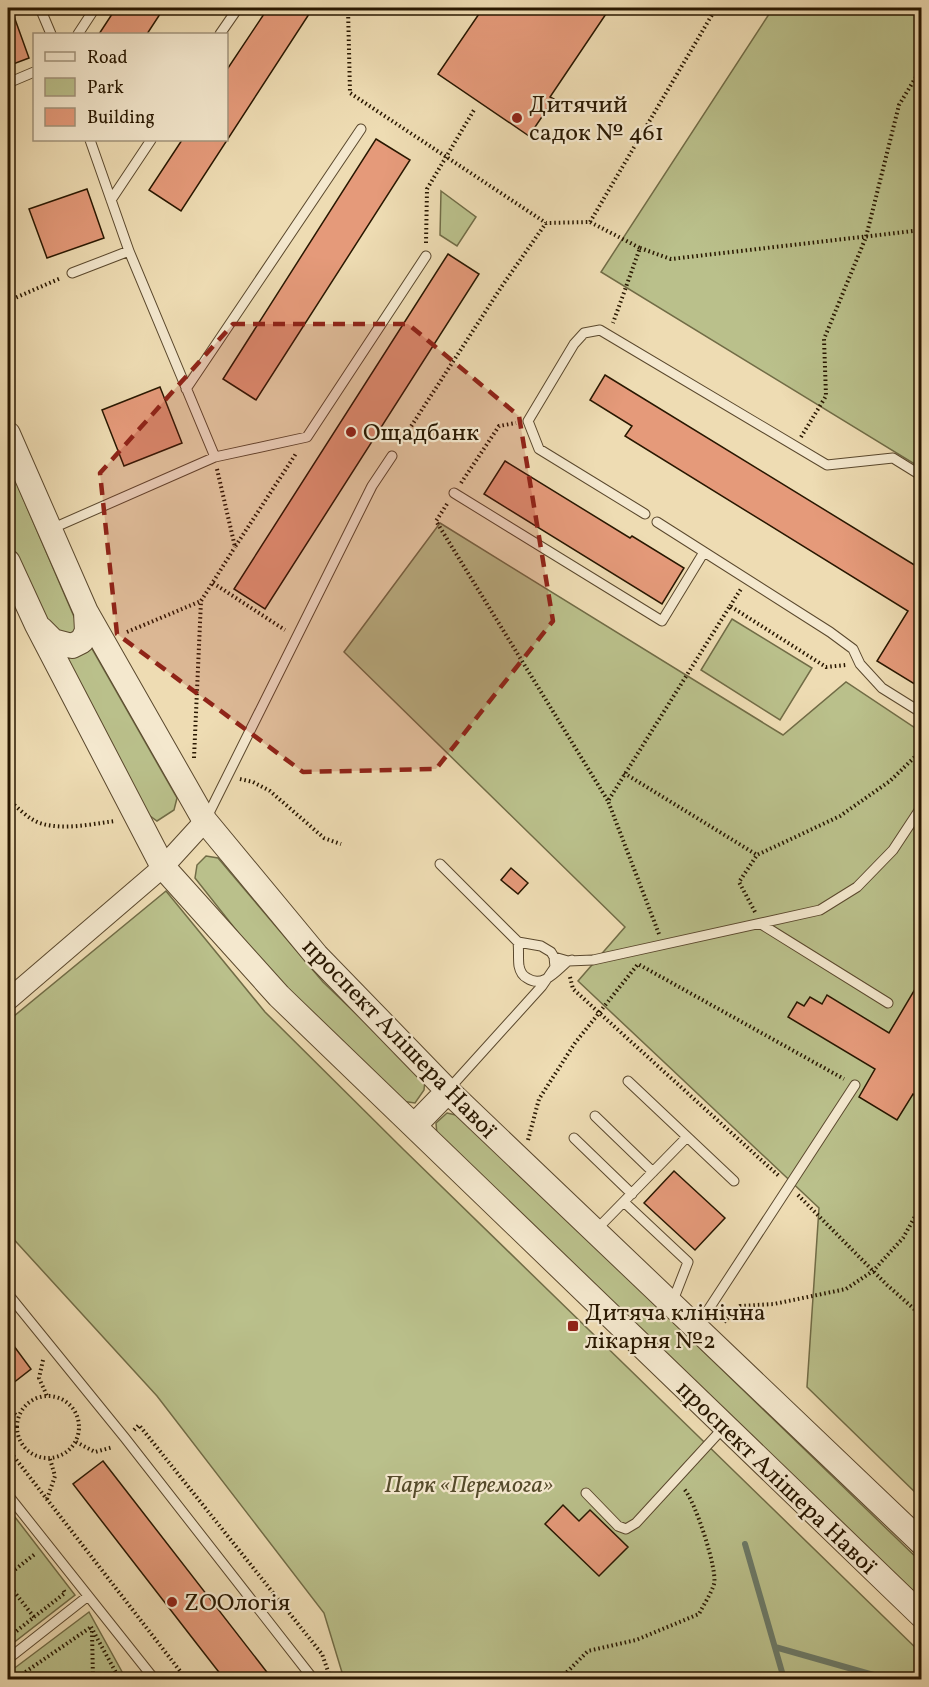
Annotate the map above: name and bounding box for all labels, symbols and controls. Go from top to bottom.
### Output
legend [33,33,228,141]
text: Road [87,46,128,71]
text: Park [87,76,124,101]
place label: Дитячий садок № 461 [529,89,664,151]
text: Building [87,106,155,131]
marker: Дитячий садок № 461 [510,111,524,125]
place label: Ощадбанк [363,417,479,451]
marker: Ощадбанк [344,425,358,439]
street label: проспект Алішера Навої [293,931,504,1147]
place label: Дитяча клінічна лікарня №2 [585,1297,766,1359]
marker: Дитяча клінічна лікарня №2 [566,1319,580,1333]
street label: проспект Алішера Навої [668,1373,884,1584]
park label: Парк «Перемога» [385,1469,553,1503]
place label: ZООлогія [184,1587,290,1621]
marker: ZООлогія [165,1595,179,1609]

